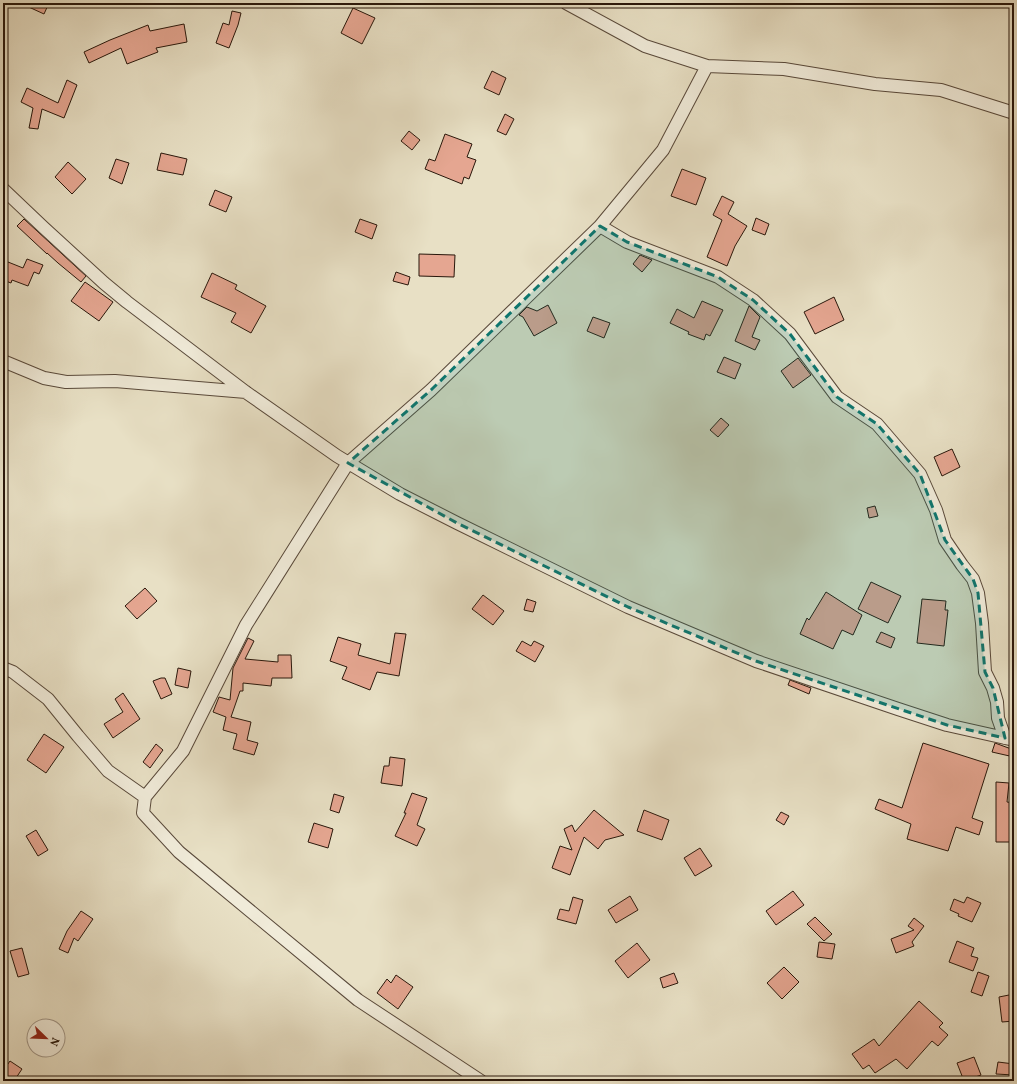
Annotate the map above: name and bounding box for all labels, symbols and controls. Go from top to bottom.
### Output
north arrow [26,1018,66,1058]
text: N [45,1035,62,1048]

